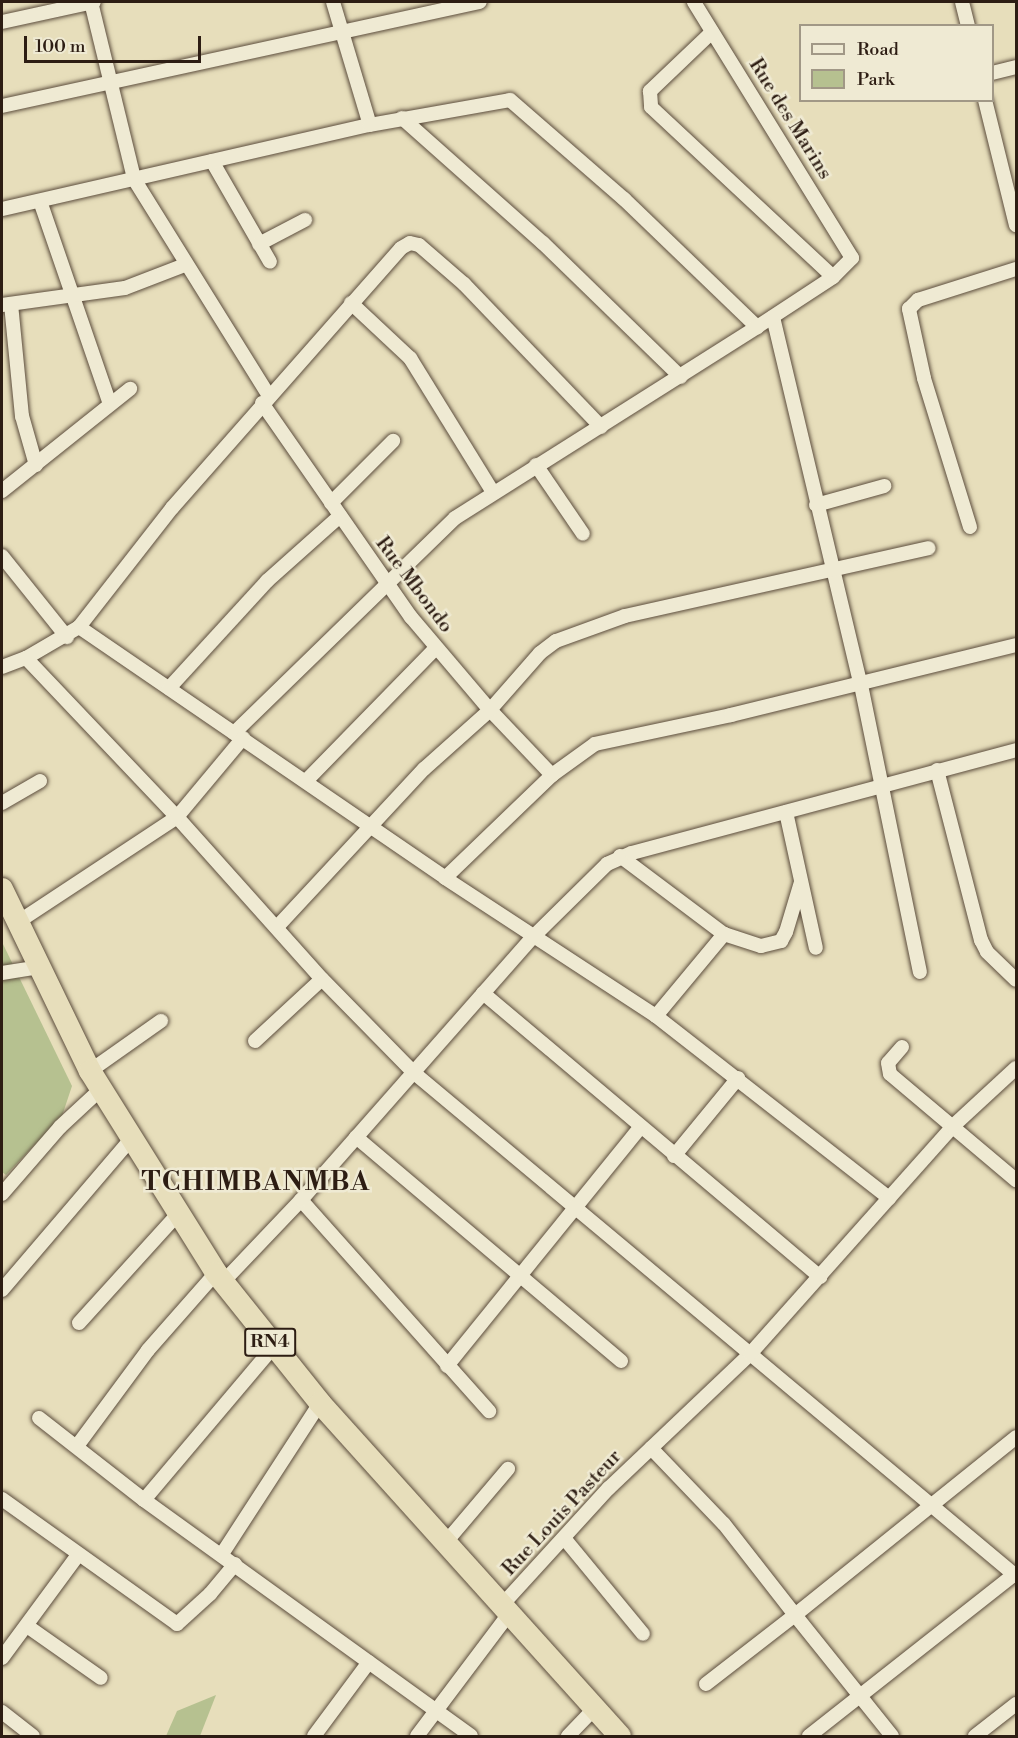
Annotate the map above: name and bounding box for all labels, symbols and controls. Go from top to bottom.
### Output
scale bar [27,24,204,62]
legend [799,24,994,102]
text: 100 m [35,35,86,58]
text: Road [857,38,899,61]
street label: Rue des Marins [743,54,837,184]
text: Park [857,68,894,91]
street label: Rue Mbondo [370,532,458,638]
district label: TCHIMBANMBA [141,1167,371,1199]
road number: RN4 [243,1327,297,1357]
street label: Rue Louis Pasteur [497,1445,627,1581]

